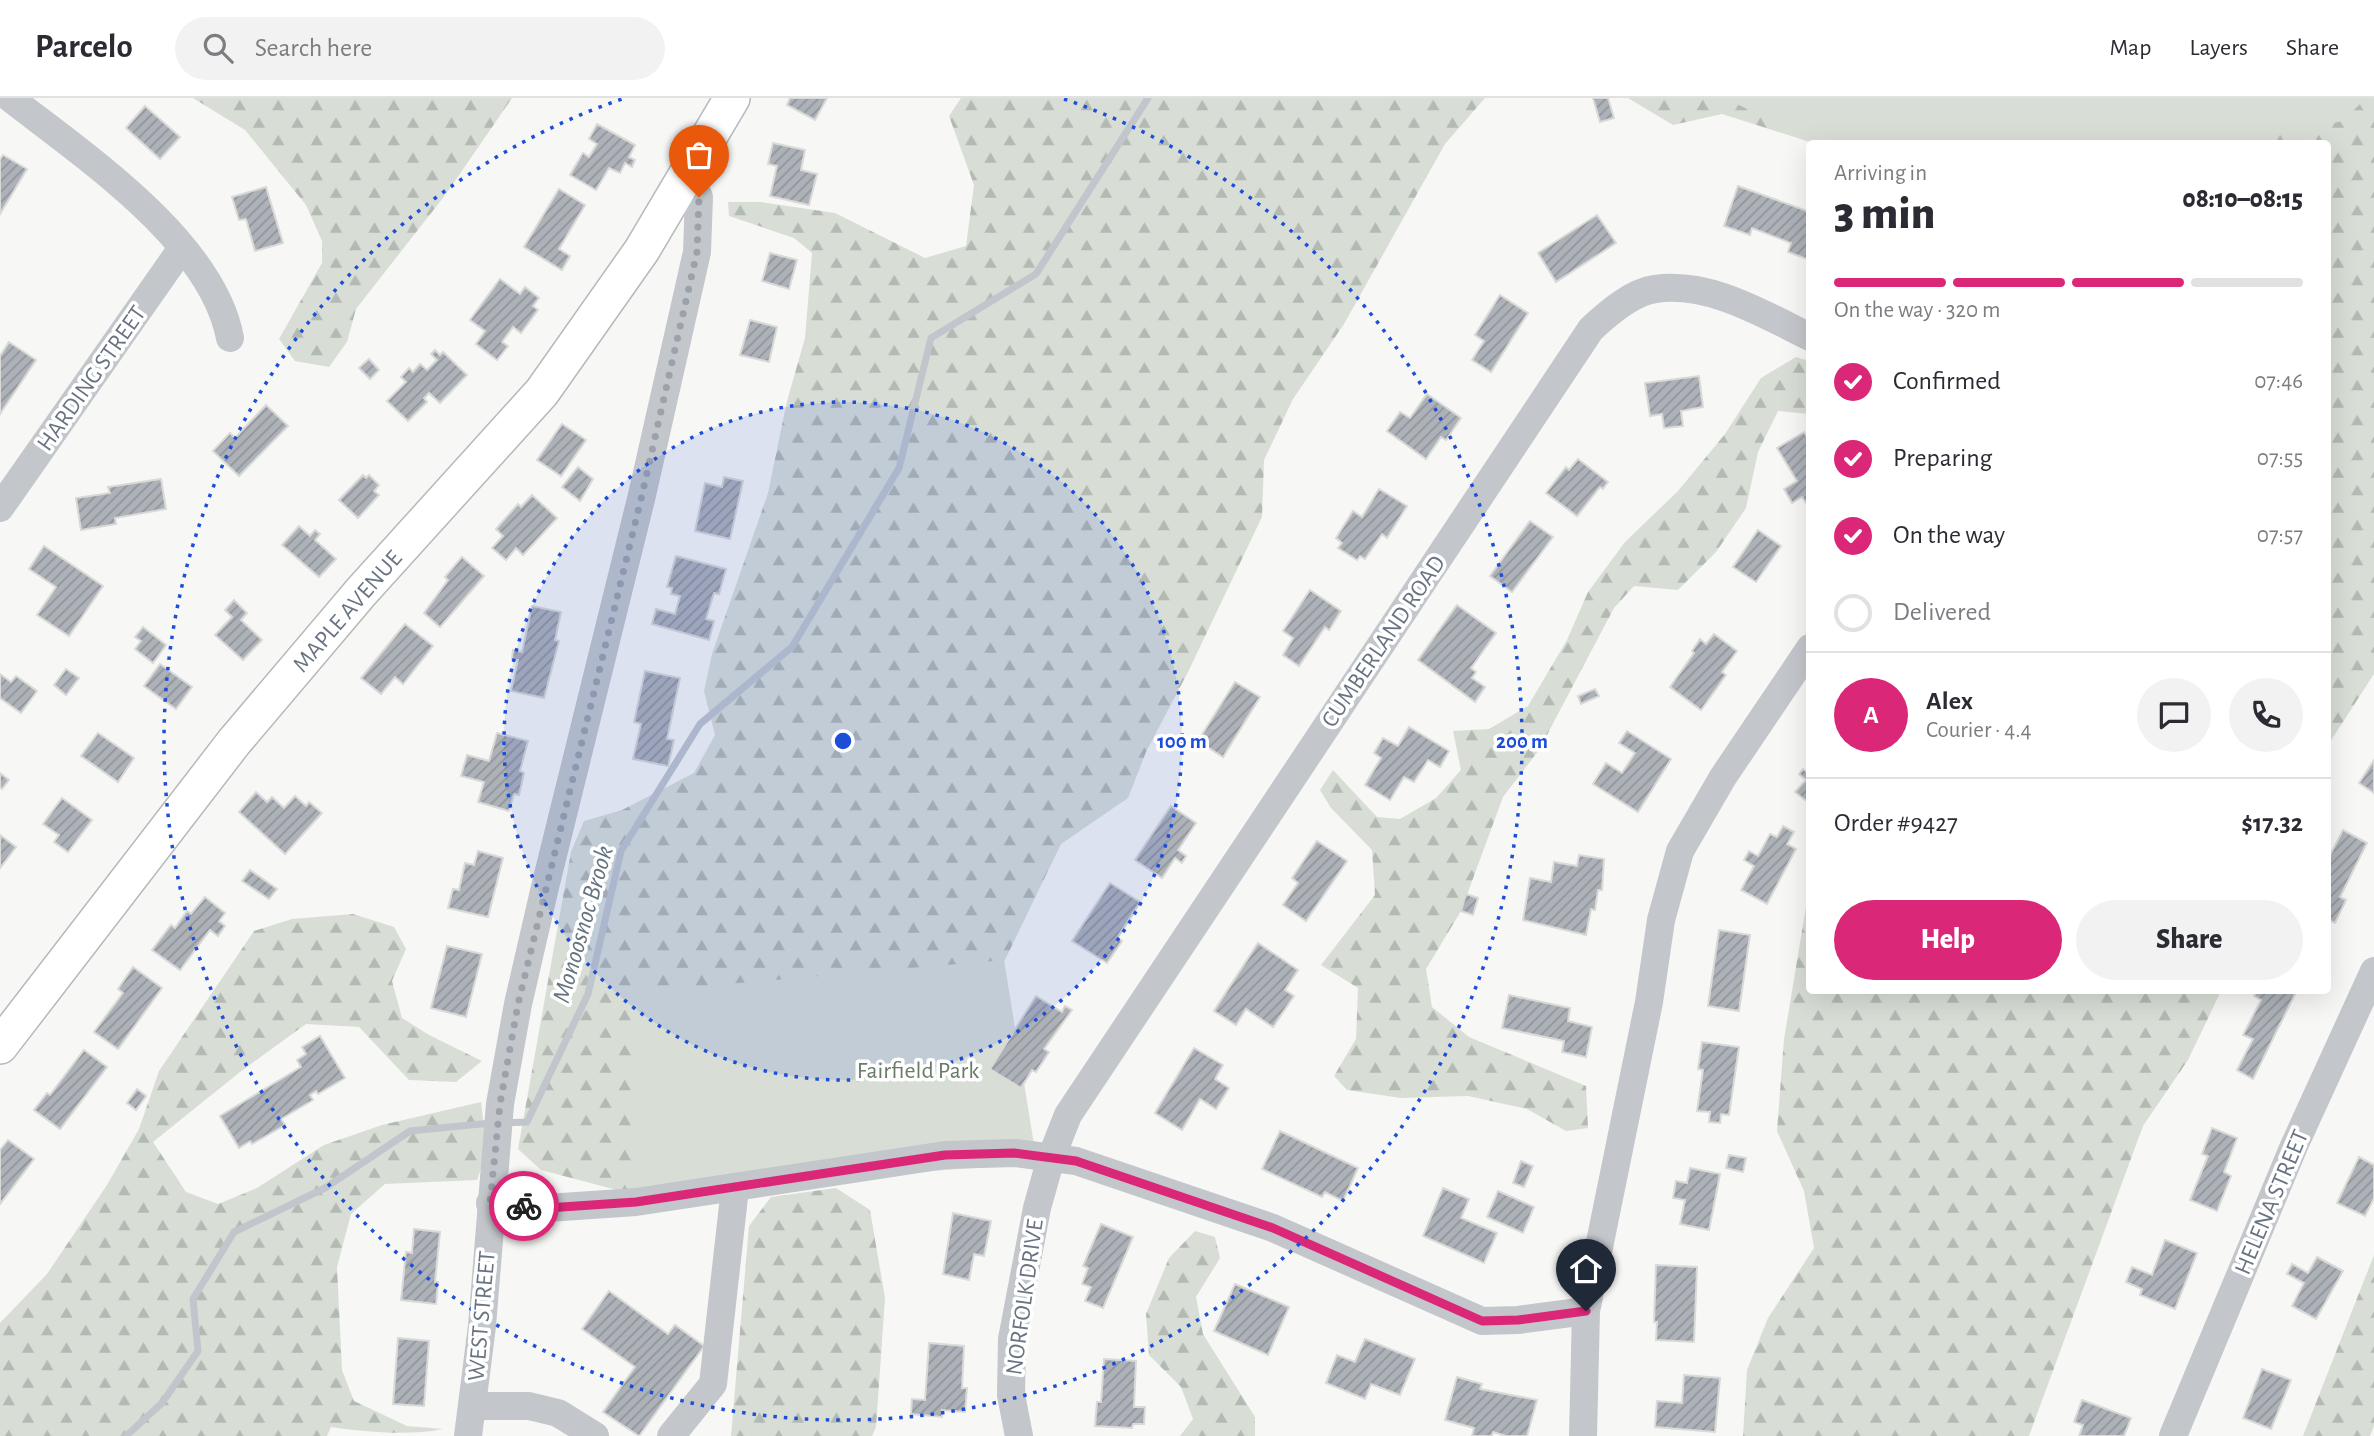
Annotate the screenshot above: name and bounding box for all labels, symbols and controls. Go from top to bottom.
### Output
search box [175,17,665,80]
icon: search [199,29,237,67]
text: Parcelo [35,31,133,64]
text: Search here [255,35,372,61]
text: Map [2109,36,2151,60]
text: Layers [2189,36,2248,60]
text: Share [2286,36,2339,60]
pin [669,125,729,197]
icon: bag [680,136,718,174]
text: Arriving in [1834,162,1927,185]
text: 08:10–08:15 [2182,186,2303,212]
text: 3 min [1834,191,1935,237]
text: On the way · 320 m [1834,299,2000,322]
street label: HARDING STREET [33,302,151,455]
icon: check [1834,363,1872,401]
text: Confirmed [1893,368,2001,394]
text: 07:46 [2254,370,2303,393]
icon: check [1834,440,1872,478]
text: Preparing [1893,445,1992,471]
text: 07:55 [2257,447,2303,470]
icon: check [1834,517,1872,555]
text: On the way [1893,522,2005,548]
text: 07:57 [2257,524,2303,547]
street label: MAPLE AVENUE [289,546,407,677]
street label: CUMBERLAND ROAD [1318,551,1450,732]
text: Delivered [1893,599,1991,625]
button: chat [2137,678,2211,752]
button: phone [2229,678,2303,752]
text: Alex [1926,688,1973,714]
text: A [1863,702,1879,728]
text: Courier · 4.4 [1926,719,2032,742]
centre of rings [831,729,855,753]
text: 100 m [1157,731,1207,752]
text: 200 m [1496,731,1548,752]
text: Order #9427 [1834,810,1958,836]
text: $17.32 [2241,810,2303,836]
water label: Monoosnoc Brook [548,843,618,1006]
button: Help [1834,900,2062,980]
button: Share [2076,900,2303,980]
park label: Fairfield Park [857,1059,979,1083]
street label: HELENA STREET [2231,1126,2313,1278]
courier [489,1171,559,1241]
icon: bike [505,1187,543,1225]
street label: NORFOLK DRIVE [1002,1217,1048,1377]
pin [1556,1239,1616,1311]
street label: WEST STREET [464,1250,500,1382]
icon: home [1567,1250,1605,1288]

